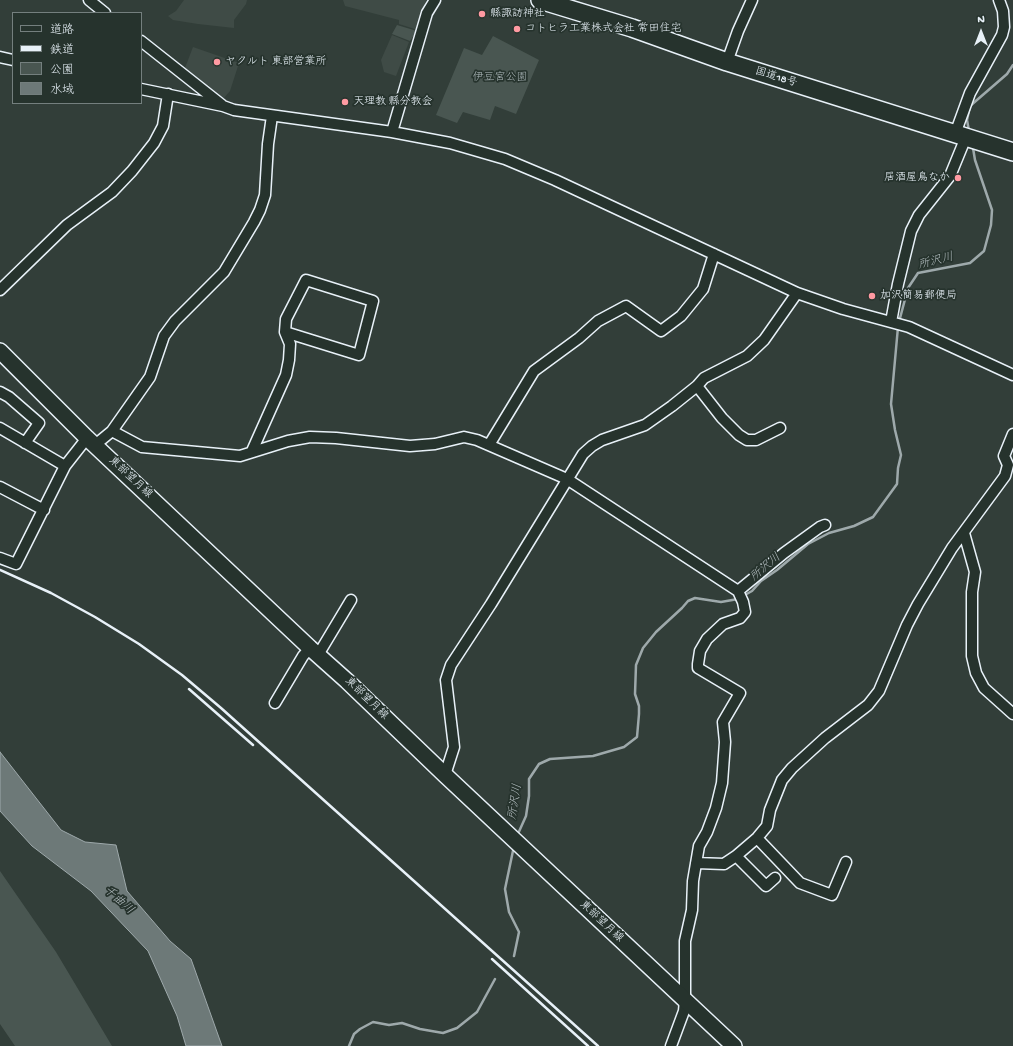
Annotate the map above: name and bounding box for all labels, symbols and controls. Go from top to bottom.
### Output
place label: 縣諏訪神社 [490,7,545,21]
marker: 縣諏訪神社 [477,9,487,19]
legend [12,12,142,104]
north arrow [961,12,1001,52]
text: N [977,14,985,26]
place label: コトヒラ工業株式会社 常田住宅 [525,22,682,36]
text: 道路 [50,24,74,38]
marker: コトヒラ工業株式会社 常田住宅 [512,24,522,34]
text: 鉄道 [50,44,74,58]
place label: ヤクルト 東部営業所 [225,55,327,69]
marker: ヤクルト 東部営業所 [212,57,222,67]
text: 公園 [50,64,74,78]
street label: 国道18号 [753,65,799,91]
park label: 伊豆宮公園 [473,71,527,85]
text: 水域 [50,84,74,98]
place label: 天理教 縣分教会 [353,95,433,109]
marker: 天理教 縣分教会 [340,97,350,107]
place label: 居酒屋鳥なか [884,171,950,185]
marker: 居酒屋鳥なか [953,173,963,183]
water label: 所沢川 [917,251,955,273]
place label: 加沢簡易郵便局 [880,289,957,303]
marker: 加沢簡易郵便局 [867,291,877,301]
street label: 東部望月線 [105,454,155,502]
water label: 所沢川 [748,551,784,585]
street label: 東部望月線 [342,675,390,723]
water label: 所沢川 [506,783,526,821]
water label: 千曲川 [100,884,136,918]
street label: 東部望月線 [576,898,626,946]

